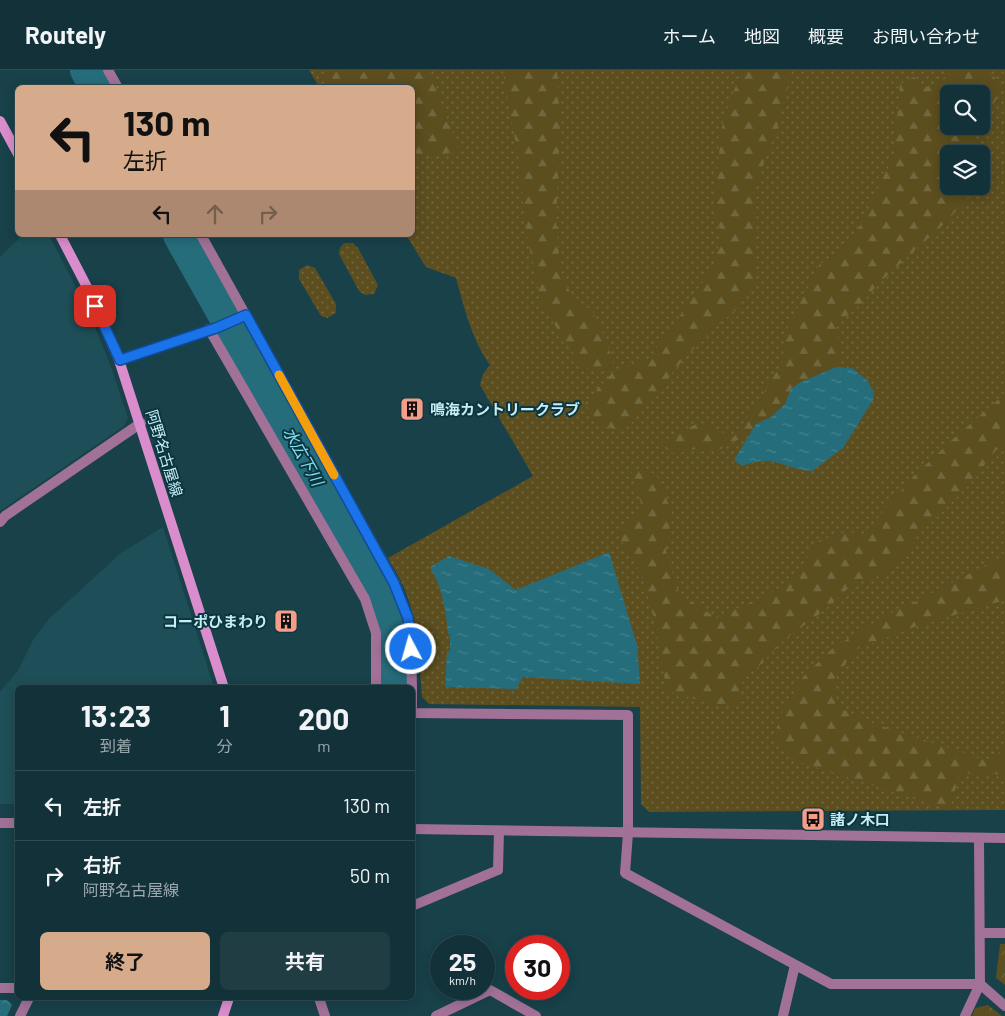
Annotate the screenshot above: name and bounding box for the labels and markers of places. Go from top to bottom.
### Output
pin [74,285,116,327]
building icon: 鳴海カントリークラブ [399,396,425,422]
place label: 鳴海カントリークラブ [430,400,580,418]
building icon: コーポひまわり [273,608,299,634]
place label: コーポひまわり [163,612,268,630]
bus stop icon: 諸ノ木口 [800,806,826,832]
place label: 諸ノ木口 [830,810,890,828]

